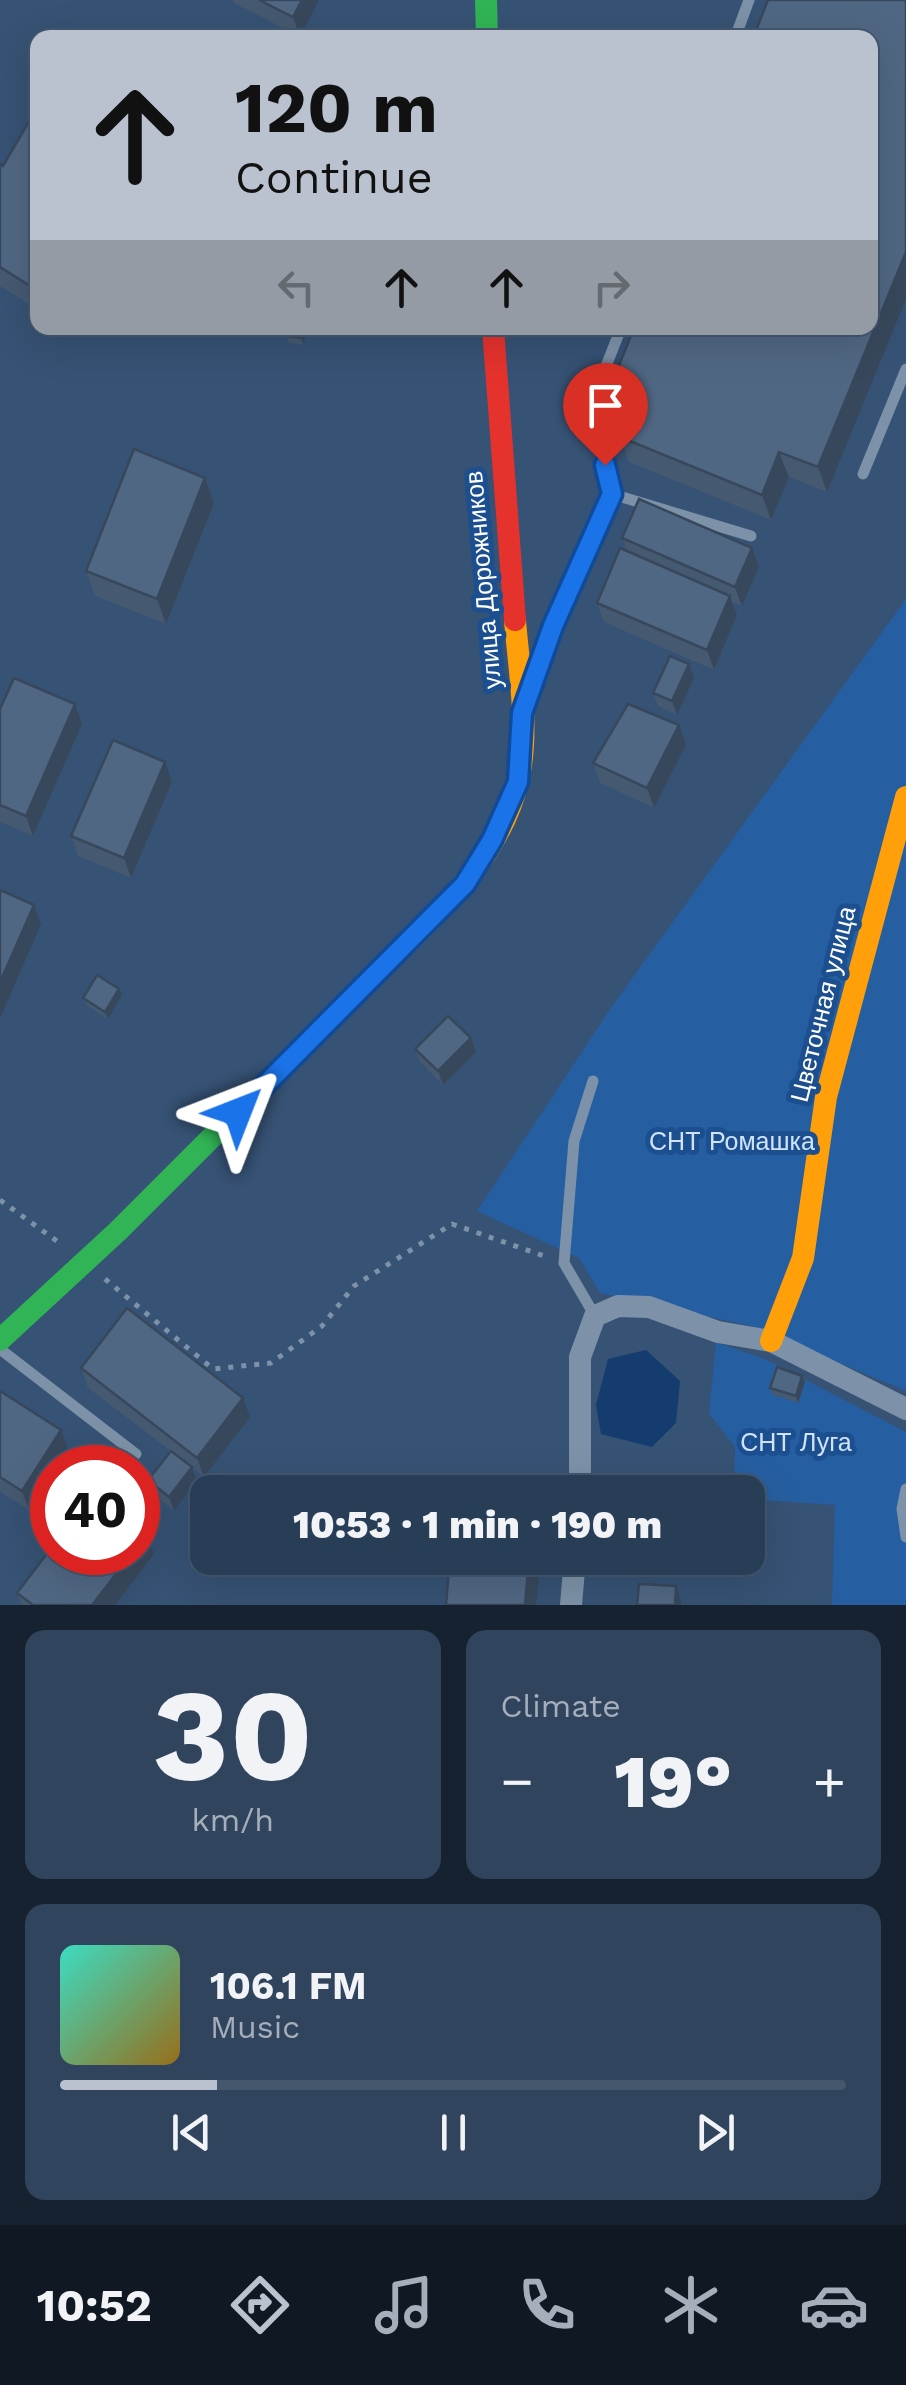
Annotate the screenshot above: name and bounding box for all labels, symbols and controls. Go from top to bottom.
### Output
text: 120 m [235,67,438,149]
icon: ahead [70,70,200,200]
text: Continue [235,151,433,204]
icon: left [269,260,324,315]
icon: ahead [374,260,429,315]
icon: ahead [479,260,534,315]
icon: right [584,260,639,315]
pin [563,363,648,466]
icon: arrive [578,378,633,433]
street label: улица Дорожников [459,470,507,690]
street label: Цветочная улица [785,903,861,1105]
position arrow [186,1060,290,1164]
park label: СНТ Ромашка [649,1127,815,1156]
park label: СНТ Луга [740,1428,852,1457]
speed limit sign: 40 [30,1445,160,1575]
text: 10:53 · 1 min · 190 m [293,1503,662,1547]
text: 30 [152,1659,313,1812]
text: Climate [501,1687,621,1725]
text: 19° [614,1737,732,1825]
text: − [501,1749,534,1813]
text: + [813,1749,846,1813]
text: km/h [192,1801,274,1839]
text: 106.1 FM [210,1964,367,2008]
text: Music [210,2008,300,2046]
icon: previous [164,2105,219,2160]
icon: pause [426,2105,481,2160]
icon: next [688,2105,743,2160]
icon: directions [225,2270,295,2340]
icon: music [369,2270,439,2340]
icon: phone [512,2270,582,2340]
icon: climate [656,2270,726,2340]
icon: car [799,2270,869,2340]
text: 10:52 [37,2279,152,2332]

